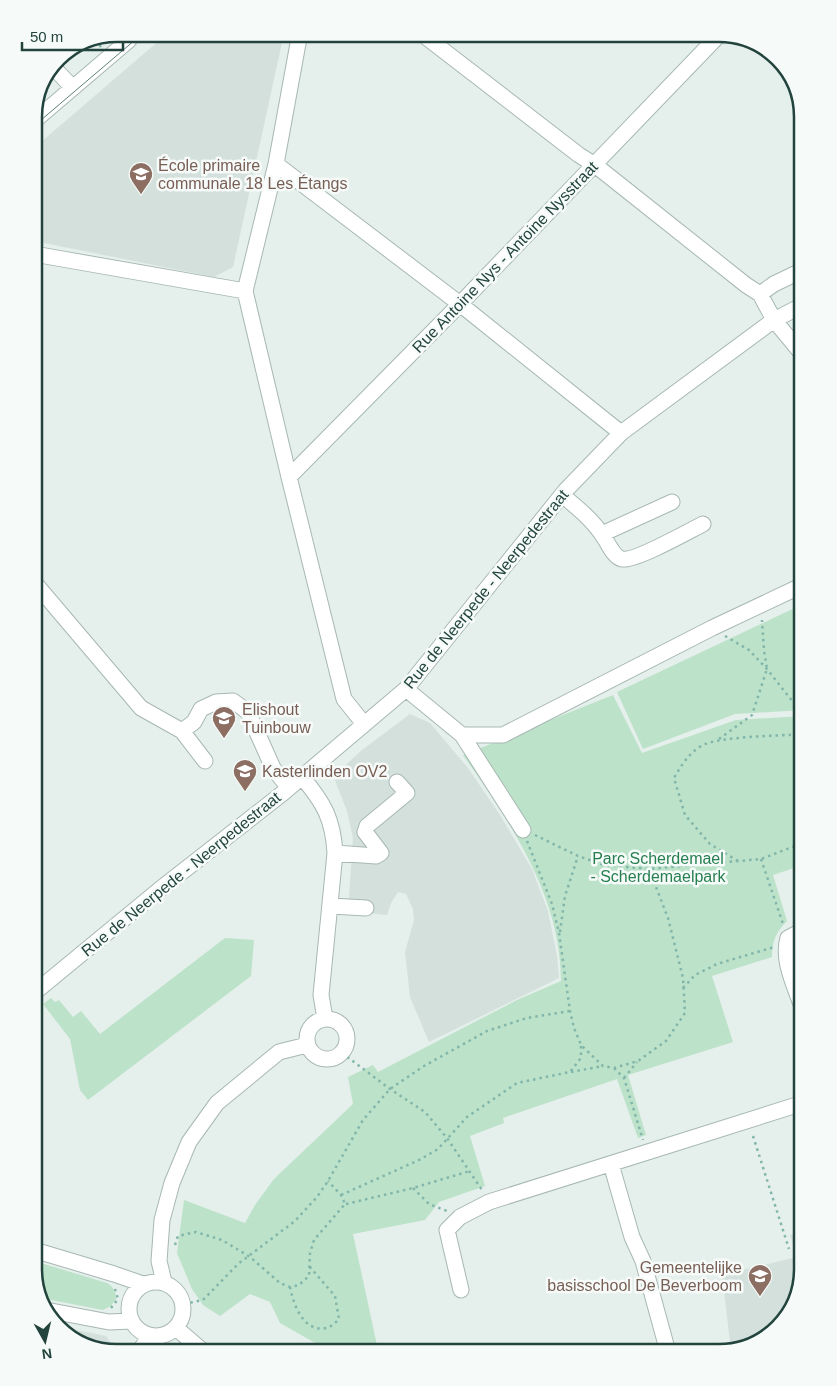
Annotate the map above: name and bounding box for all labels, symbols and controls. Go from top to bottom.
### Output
scale bar [22,20,124,52]
text: 50 m [30,28,63,45]
place label: École primaire communale 18 Les Étangs [158,156,347,192]
street label: Rue Antoine Nys - Antoine Nysstraat [409,158,601,356]
school or university icon: École primaire communale 18 Les Étangs [128,161,154,195]
street label: Rue de Neerpede - Neerpedestraat [400,486,572,692]
place label: Elishout Tuinbouw [242,701,311,736]
school or university icon: Elishout Tuinbouw [211,705,237,739]
school or university icon: Kasterlinden OV2 [232,758,258,792]
place label: Kasterlinden OV2 [262,763,388,780]
street label: Rue de Neerpede - Neerpedestraat [78,788,284,960]
park label: Parc Scherdemael - Scherdemaelpark [590,850,727,885]
place label: Gemeentelijke basisschool De Beverboom [547,1259,742,1294]
school or university icon: Gemeentelijke basisschool De Beverboom [747,1263,773,1297]
north arrow [20,1316,70,1366]
text: N [41,1345,53,1363]

